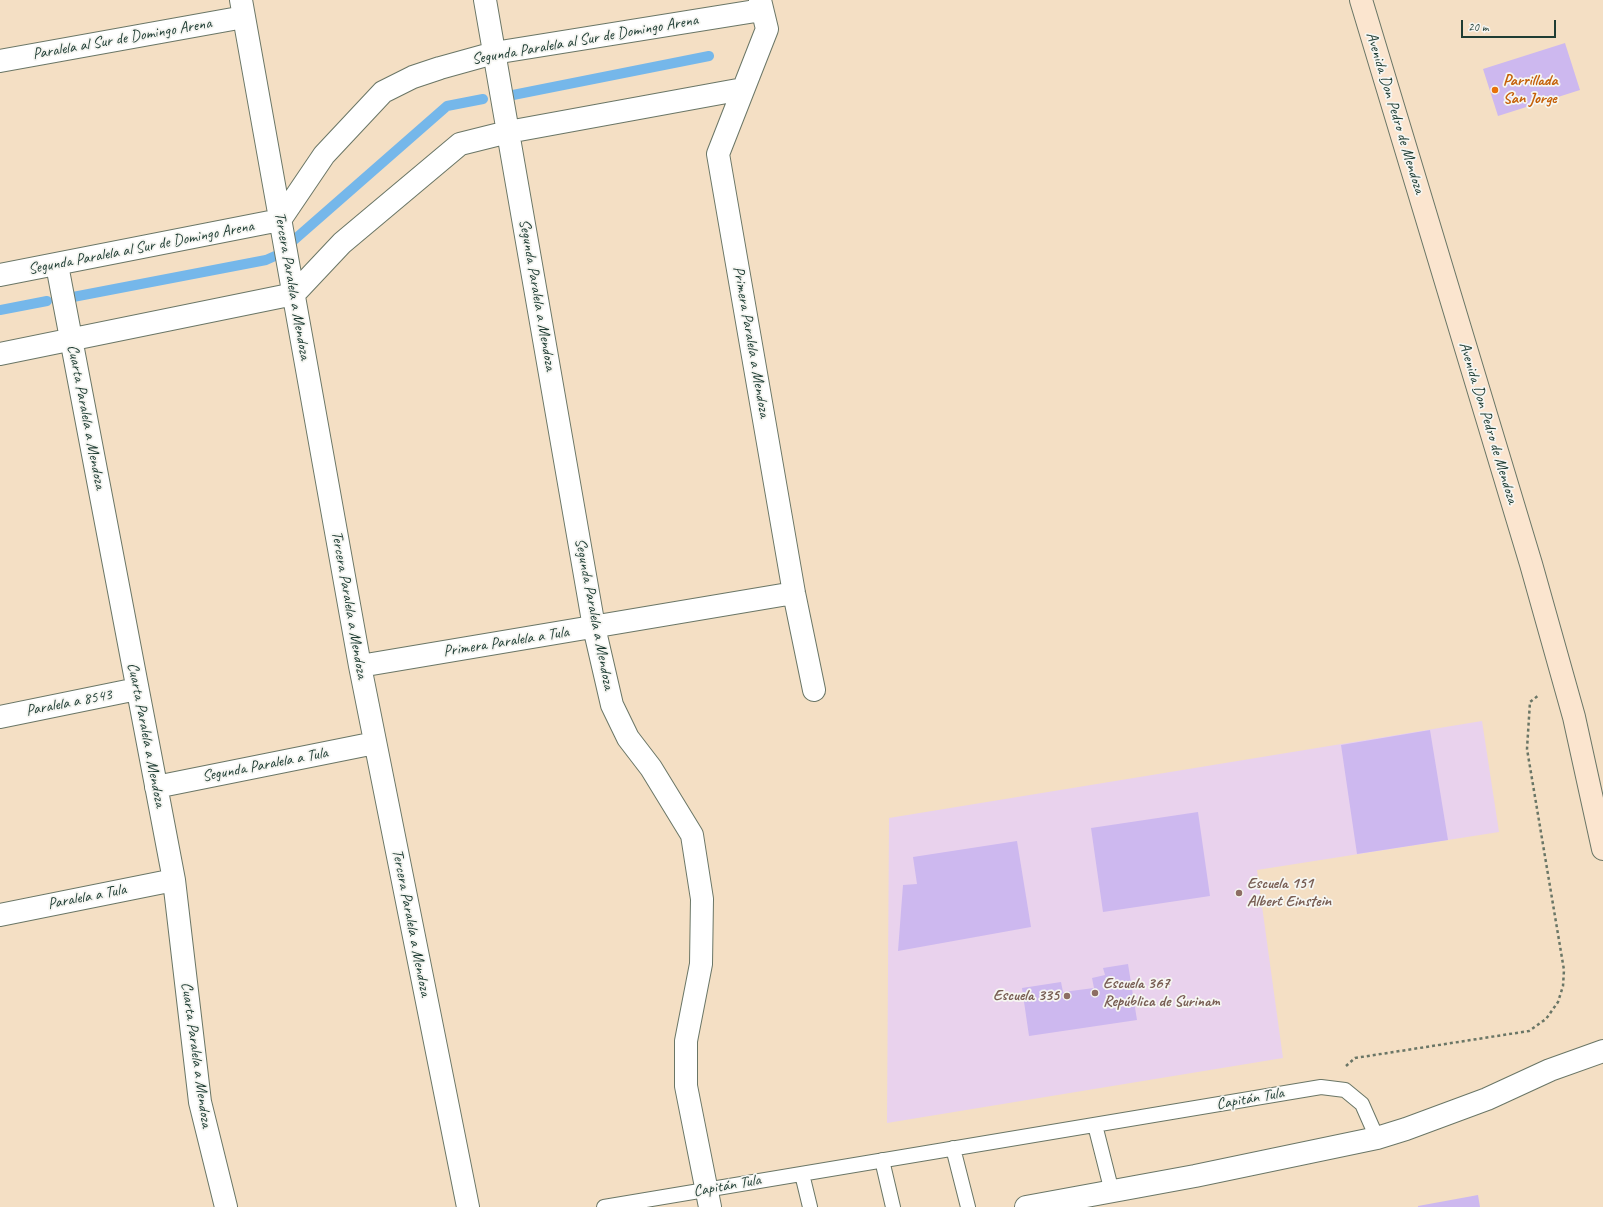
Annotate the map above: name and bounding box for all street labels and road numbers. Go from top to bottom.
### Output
street label: Segunda Paralela al Sur de Domingo Arena [470,11,700,69]
street label: Paralela al Sur de Domingo Arena [31,14,213,64]
street label: Avenida Don Pedro de Mendoza [1361,30,1429,196]
street label: Tercera Paralela a Mendoza [270,211,314,361]
street label: Segunda Paralela al Sur de Domingo Arena [27,217,255,279]
street label: Segunda Paralela a Mendoza [514,218,560,372]
street label: Primera Paralela a Mendoza [728,265,774,419]
street label: Avenida Don Pedro de Mendoza [1454,340,1522,506]
street label: Cuarta Paralela a Mendoza [63,343,109,491]
street label: Tercera Paralela a Mendoza [327,530,371,680]
street label: Segunda Paralela a Mendoza [570,537,618,691]
street label: Primera Paralela a Tula [442,623,570,661]
street label: Cuarta Paralela a Mendoza [123,661,169,809]
street label: Paralela a 8543 [24,685,114,721]
street label: Segunda Paralela a Tula [201,743,329,787]
street label: Tercera Paralela a Mendoza [387,848,435,998]
street label: Paralela a Tula [46,880,128,914]
street label: Cuarta Paralela a Mendoza [176,981,216,1129]
street label: Capitán Tula [1215,1084,1285,1114]
street label: Capitán Tula [692,1171,762,1201]

